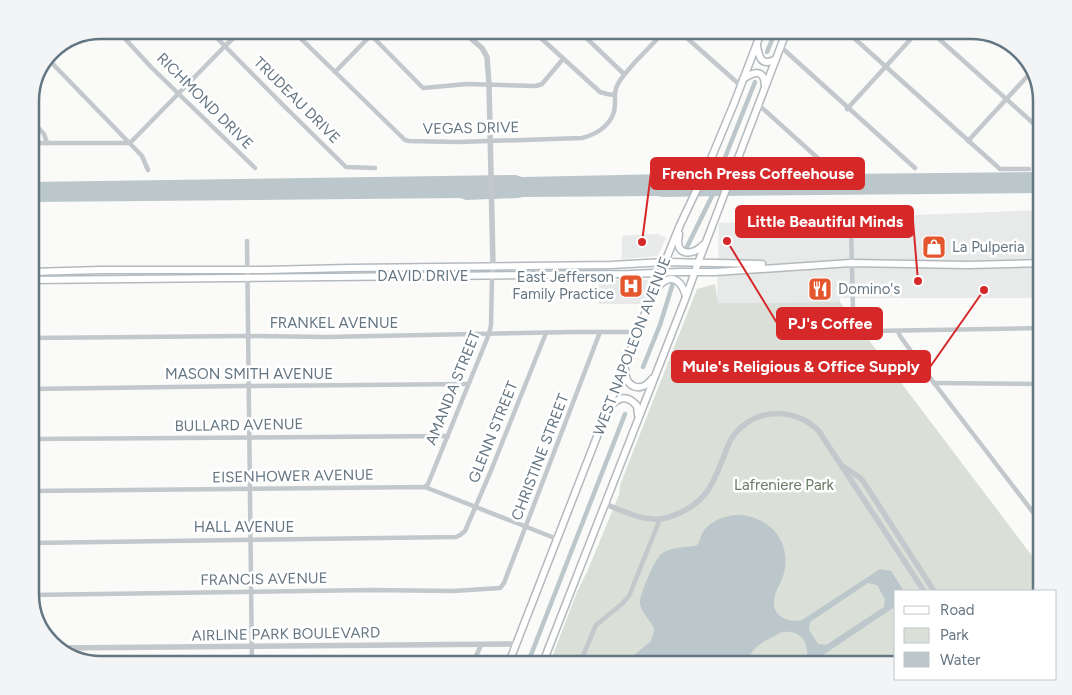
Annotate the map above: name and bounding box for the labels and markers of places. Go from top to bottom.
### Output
callout: French Press Coffeehouse [651,158,864,189]
callout: Little Beautiful Minds [736,206,913,237]
shop icon: La Pulperia [921,234,947,260]
place label: La Pulperia [952,238,1025,256]
place label: East Jefferson Family Practice [512,268,614,303]
hospital icon: East Jefferson Family Practice [618,273,644,299]
restaurant icon: Domino's [807,276,833,302]
place label: Domino's [838,280,900,298]
callout: PJ's Coffee [777,308,882,339]
callout: Mule's Religious & Office Supply [672,351,930,382]

